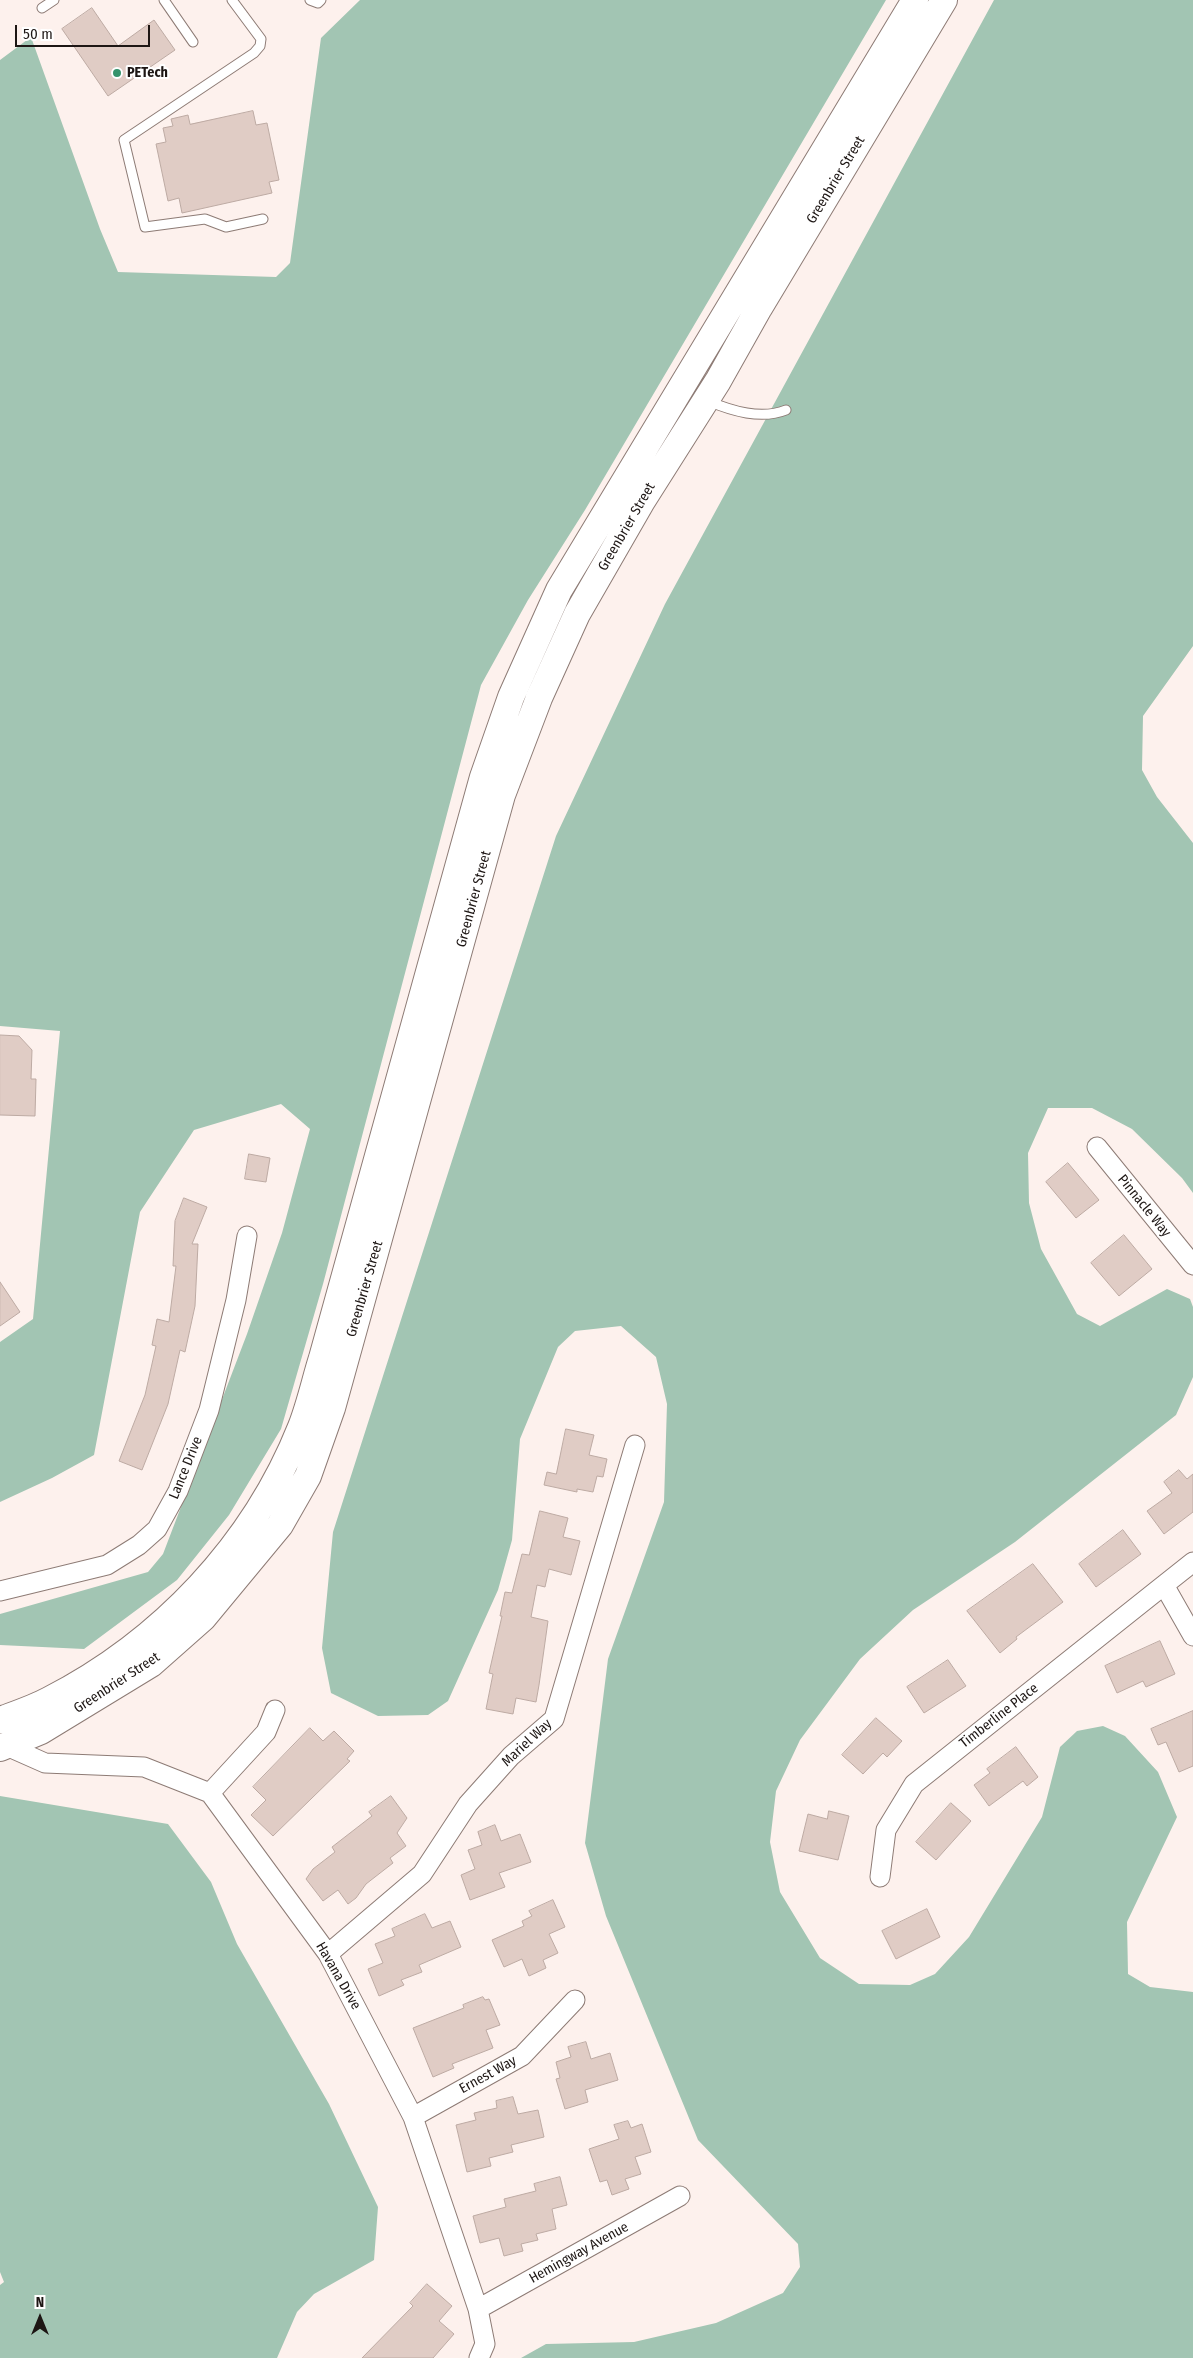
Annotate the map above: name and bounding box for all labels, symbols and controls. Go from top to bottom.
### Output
scale bar [18,15,152,47]
text: 50 m [23,25,53,43]
place label: PETech [127,65,168,81]
marker: PETech [111,67,123,79]
street label: Greenbrier Street [803,133,869,227]
street label: Greenbrier Street [595,480,659,574]
street label: Greenbrier Street [453,849,495,949]
street label: Pinnacle Way [1114,1171,1174,1241]
street label: Greenbrier Street [343,1239,387,1339]
street label: Lance Drive [166,1434,206,1502]
street label: Greenbrier Street [71,1649,163,1717]
street label: Timberline Place [956,1680,1042,1752]
street label: Mariel Way [499,1716,555,1770]
street label: Havana Drive [312,1939,364,2013]
street label: Ernest Way [457,2053,519,2097]
street label: Hemingway Avenue [526,2219,632,2287]
north arrow [15,2293,65,2343]
text: N [36,2294,44,2311]

